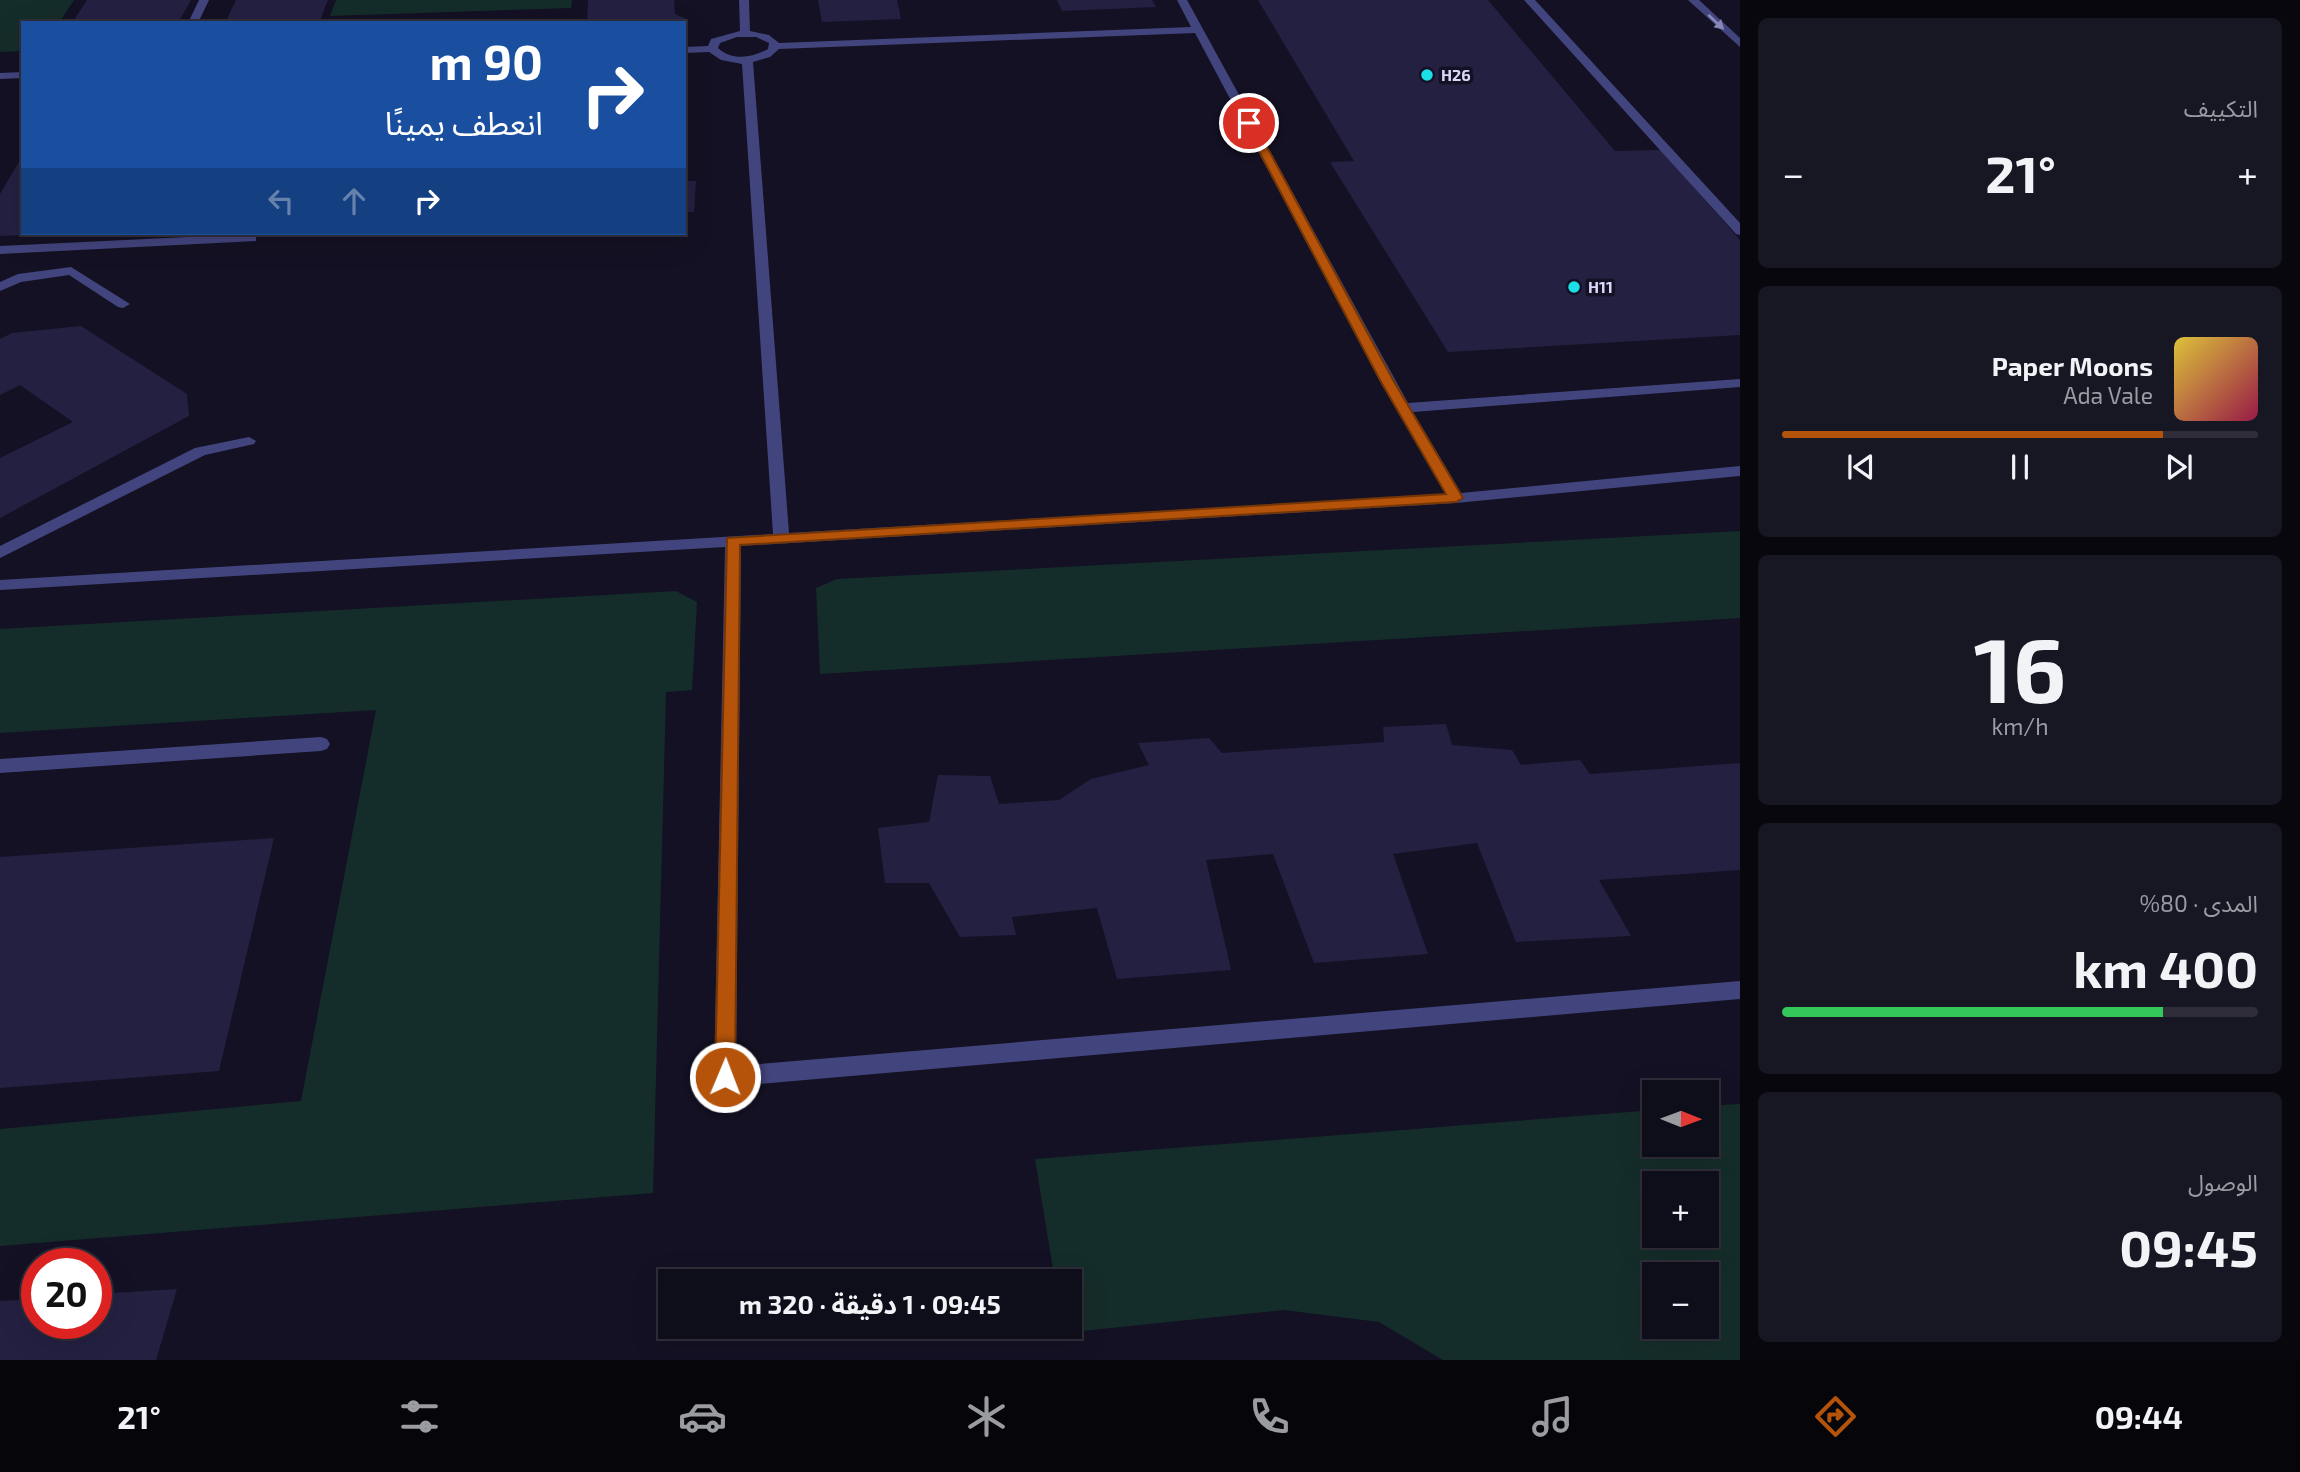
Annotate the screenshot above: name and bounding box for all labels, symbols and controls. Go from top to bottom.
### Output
one-way arrow [1707,14,1725,30]
text: 90 m [429,31,543,90]
icon: right [567,49,658,140]
place label: H26 [1441,65,1471,84]
marker: H26 [1419,67,1435,83]
pin [1219,93,1279,153]
text: التكييف [2184,94,2258,122]
text: انعطف يمينًا [385,103,543,141]
icon: arrive [1230,104,1268,142]
text: 21° [1985,141,2056,203]
text: − [1782,150,1804,196]
text: + [2237,150,2258,196]
icon: left [262,182,300,220]
icon: ahead [335,182,373,220]
icon: right [408,182,446,220]
place label: H11 [1588,277,1613,296]
marker: H11 [1566,279,1582,295]
text: Paper Moons [1992,350,2153,381]
text: Ada Vale [2063,381,2153,409]
icon: previous [1842,448,1880,486]
icon: pause [2001,448,2039,486]
icon: next [2160,448,2198,486]
text: 16 [1974,612,2067,721]
text: km/h [1991,712,2049,740]
text: المدى · 80% [2139,889,2258,917]
text: 400 km [2073,936,2258,998]
position arrow [688,1040,762,1114]
north arrow [1642,1080,1718,1157]
map controls [1642,1080,1719,1339]
text: الوصول [2188,1168,2258,1196]
button: + [1642,1171,1719,1248]
text: 09:45 [2119,1215,2258,1277]
speed limit sign: 20 [21,1248,112,1339]
button: − [1642,1262,1719,1339]
text: 09:45 · 1 دقيقة · 320 m [739,1288,1001,1319]
icon: filters [395,1392,444,1441]
icon: car [678,1392,727,1441]
icon: climate [962,1392,1011,1441]
icon: phone [1245,1392,1294,1441]
icon: music [1528,1392,1577,1441]
icon: directions [1811,1392,1860,1441]
text: 21° [117,1397,161,1435]
text: 09:44 [2095,1397,2183,1435]

